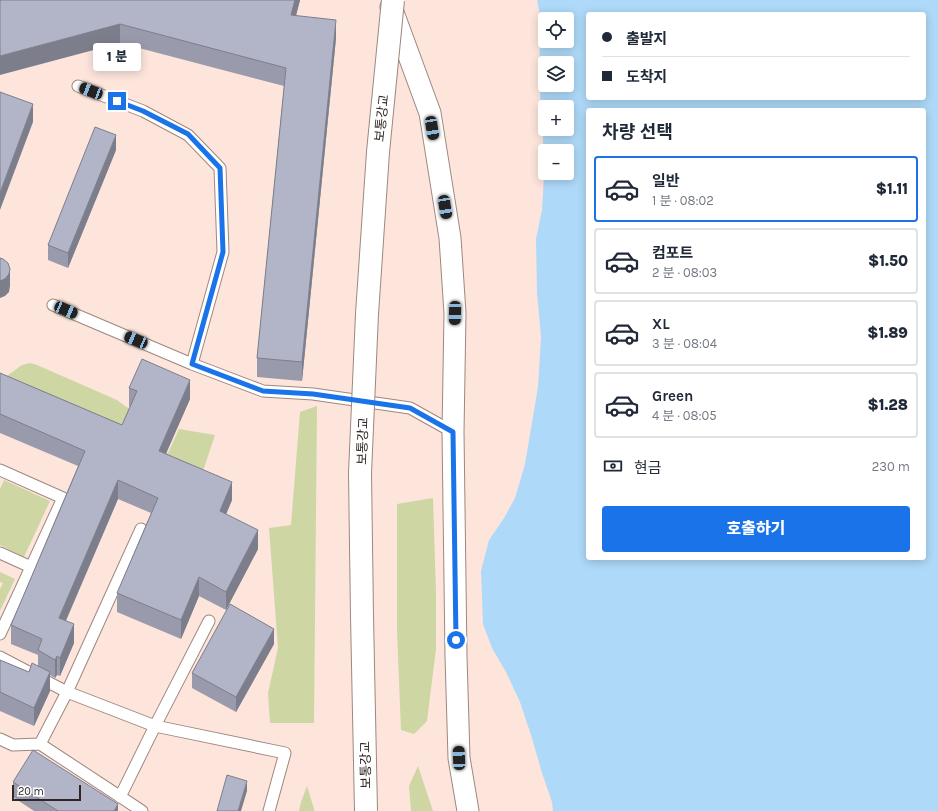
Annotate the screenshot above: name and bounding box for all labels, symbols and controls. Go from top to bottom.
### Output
map controls [538,12,574,180]
button: locate [538,12,574,48]
text: 출발지 [626,30,667,48]
callout: 1 분 [93,43,141,71]
text: 1 분 [107,49,127,64]
button: layers [538,56,574,92]
text: 도착지 [626,68,667,86]
car [78,81,104,101]
route end [108,92,126,110]
street label: 보통강교 [372,93,391,143]
button: + [538,100,574,136]
car [424,115,440,141]
text: 차량 선택 [602,121,673,143]
button: − [538,144,574,180]
icon: car [604,171,640,207]
text: 일반 [652,172,680,190]
text: $1.11 [876,180,908,198]
text: 1 분 · 08:02 [652,193,714,208]
car [437,194,453,220]
icon: car [604,243,640,279]
text: 컴포트 [652,244,693,262]
text: $1.50 [868,252,908,270]
text: 2 분 · 08:03 [652,265,717,280]
car [53,300,79,320]
car [449,301,461,325]
icon: car [604,315,640,351]
text: XL [652,315,670,333]
text: $1.89 [867,324,908,342]
car [123,330,149,350]
text: 3 분 · 08:04 [652,336,717,351]
icon: car [604,387,640,423]
text: Green [652,387,693,405]
text: $1.28 [868,396,908,414]
text: 4 분 · 08:05 [652,408,717,423]
street label: 보통강교 [354,417,371,465]
icon: cash [602,455,624,477]
text: 현금 [634,459,662,477]
text: 230 m [872,459,910,474]
button: 호출하기 [602,506,910,552]
route start [447,631,465,649]
street label: 보통강교 [358,741,373,789]
car [453,746,465,770]
scale bar [12,783,81,802]
text: 20 m [18,785,44,798]

